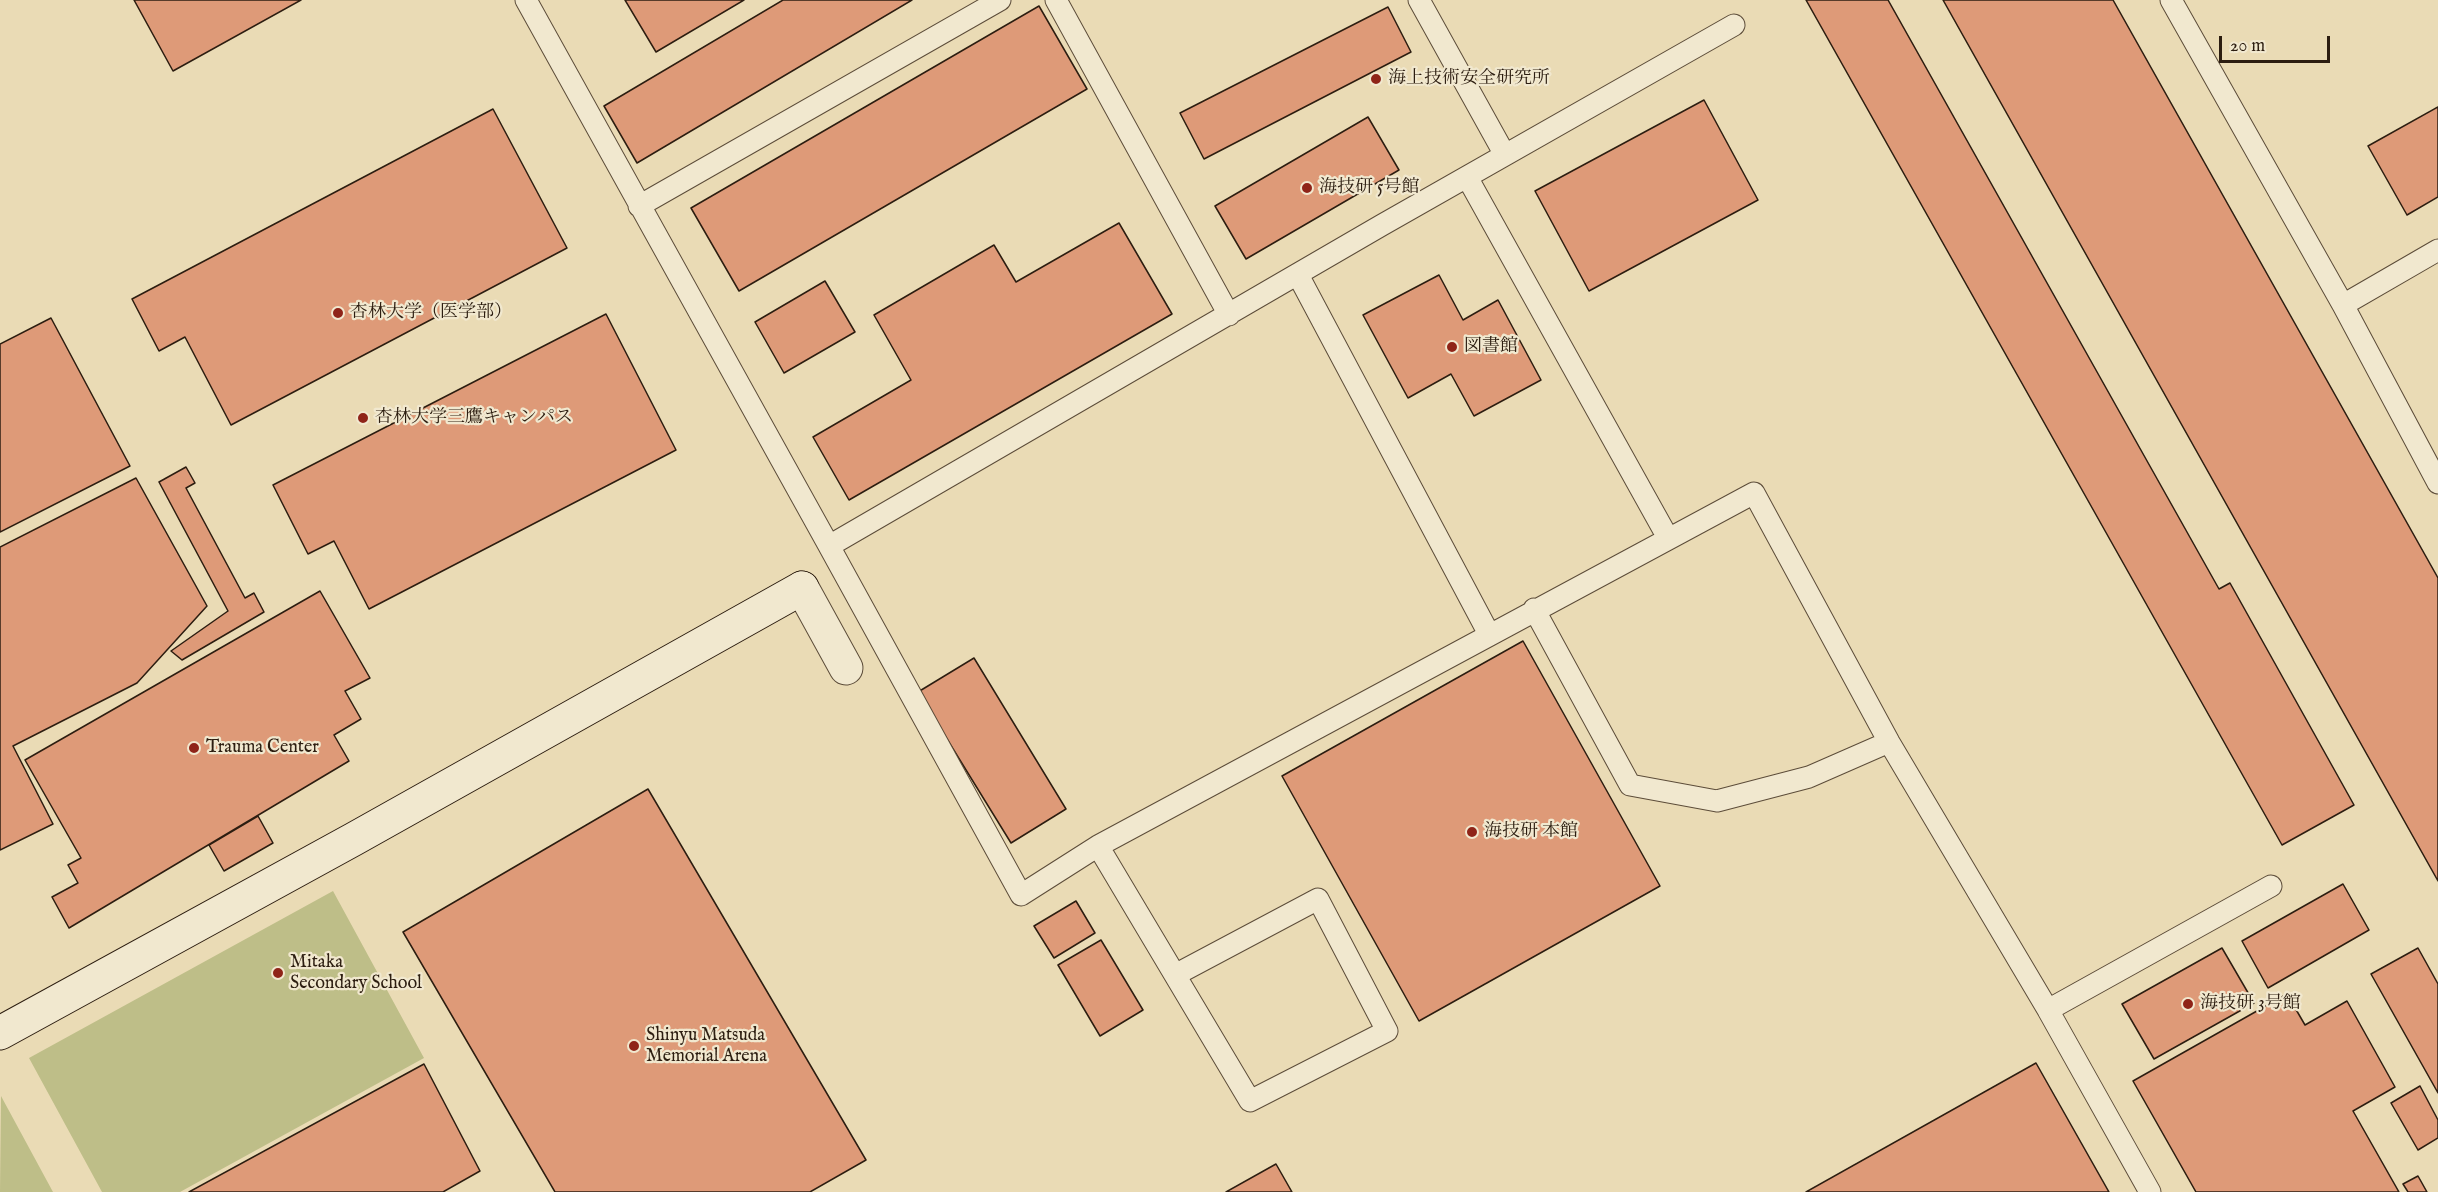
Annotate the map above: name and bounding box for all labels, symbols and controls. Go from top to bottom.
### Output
scale bar [2222,24,2333,62]
text: 20 m [2230,35,2265,58]
place label: 海上技術安全研究所 [1388,68,1550,90]
marker: 海上技術安全研究所 [1369,72,1383,86]
place label: 海技研 5号館 [1319,177,1419,199]
marker: 海技研 5号館 [1300,181,1314,195]
place label: 杏林大学（医学部） [350,302,512,324]
marker: 杏林大学（医学部） [331,306,345,320]
place label: 図書館 [1464,336,1518,358]
marker: 図書館 [1445,340,1459,354]
place label: 杏林大学三鷹キャンパス [375,407,573,429]
marker: 杏林大学三鷹キャンパス [356,411,370,425]
place label: Trauma Center [206,737,319,759]
marker: Trauma Center [187,741,201,755]
place label: 海技研 本館 [1484,821,1578,843]
marker: 海技研 本館 [1465,825,1479,839]
place label: Mitaka Secondary School [290,952,422,994]
marker: Mitaka Secondary School [271,966,285,980]
place label: 海技研 3号館 [2200,993,2301,1015]
marker: 海技研 3号館 [2181,997,2195,1011]
place label: Shinyu Matsuda Memorial Arena [646,1025,767,1068]
marker: Shinyu Matsuda Memorial Arena [627,1039,641,1053]

